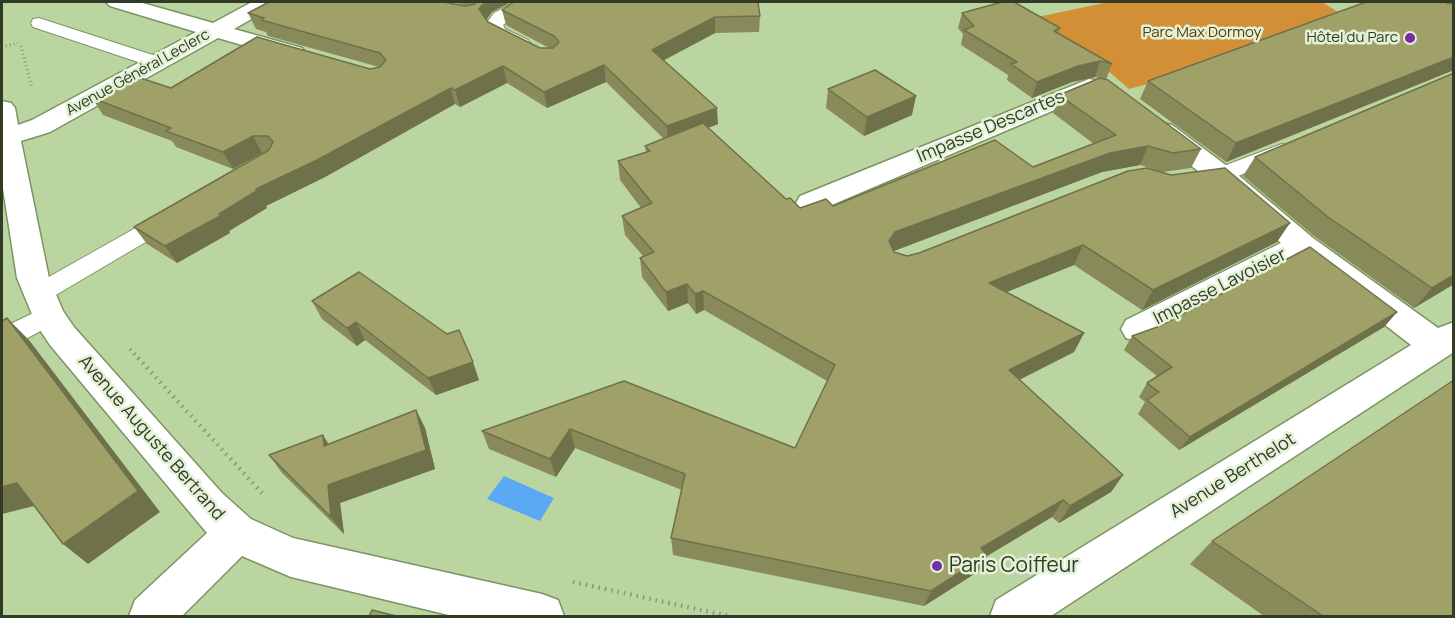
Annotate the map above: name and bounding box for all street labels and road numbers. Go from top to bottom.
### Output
street label: Avenue Général Leclerc [63,26,213,120]
street label: Impasse Descartes [914,86,1068,168]
street label: Impasse Lavoisier [1150,244,1290,330]
street label: Avenue Auguste Bertrand [73,351,229,525]
street label: Avenue Berthelot [1166,429,1300,523]

